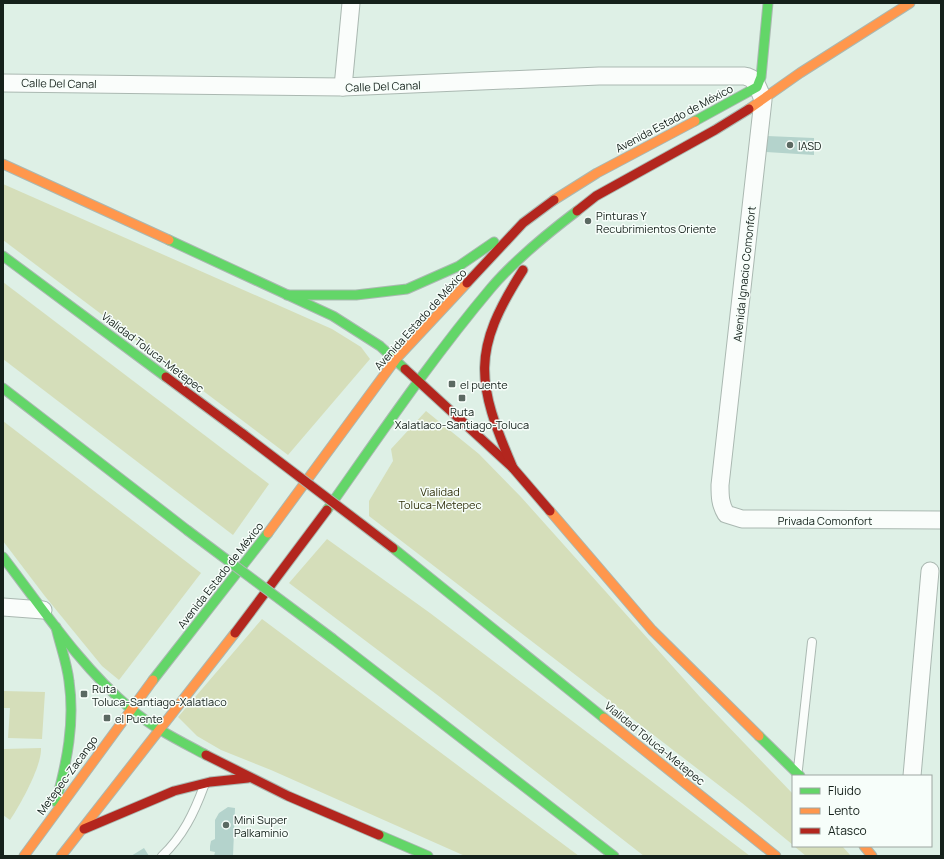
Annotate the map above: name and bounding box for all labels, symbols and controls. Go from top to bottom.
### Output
street label: Calle Del Canal [21,75,97,91]
street label: Calle Del Canal [345,77,421,95]
street label: Avenida Estado de México [613,80,736,155]
place label: IASD [798,138,822,153]
marker: IASD [785,140,795,150]
street label: Avenida Ignacio Comonfort [729,205,759,343]
place label: Pinturas Y Recubrimientos Oriente [596,208,717,236]
marker: Pinturas Y Recubrimientos Oriente [583,216,593,226]
street label: Avenida Estado de México [371,265,470,373]
street label: Vialidad Toluca-Metepec [99,308,207,396]
place label: el puente [460,377,508,392]
marker: el puente [447,379,457,389]
marker: Ruta Xalatlaco-Santiago-Toluca [457,393,467,403]
place label: Ruta Xalatlaco-Santiago-Toluca [395,404,529,432]
park label: Vialidad Toluca-Metepec [398,484,482,512]
street label: Privada Comonfort [778,513,872,528]
street label: Avenida Estado de México [174,518,267,631]
place label: Ruta Toluca-Santiago-Xalatlaco [92,681,227,709]
marker: Ruta Toluca-Santiago-Xalatlaco [79,689,89,699]
street label: Vialidad Toluca-Metepec [602,698,708,788]
place label: el Puente [115,711,163,726]
marker: el Puente [102,713,112,723]
street label: Metepec-Zacango [33,732,101,818]
legend [792,775,932,847]
text: Fluido [828,782,861,799]
text: Lento [828,802,860,819]
place label: Mini Super Palkaminio [234,812,289,840]
marker: Mini Super Palkaminio [221,820,231,830]
text: Atasco [828,822,867,839]

